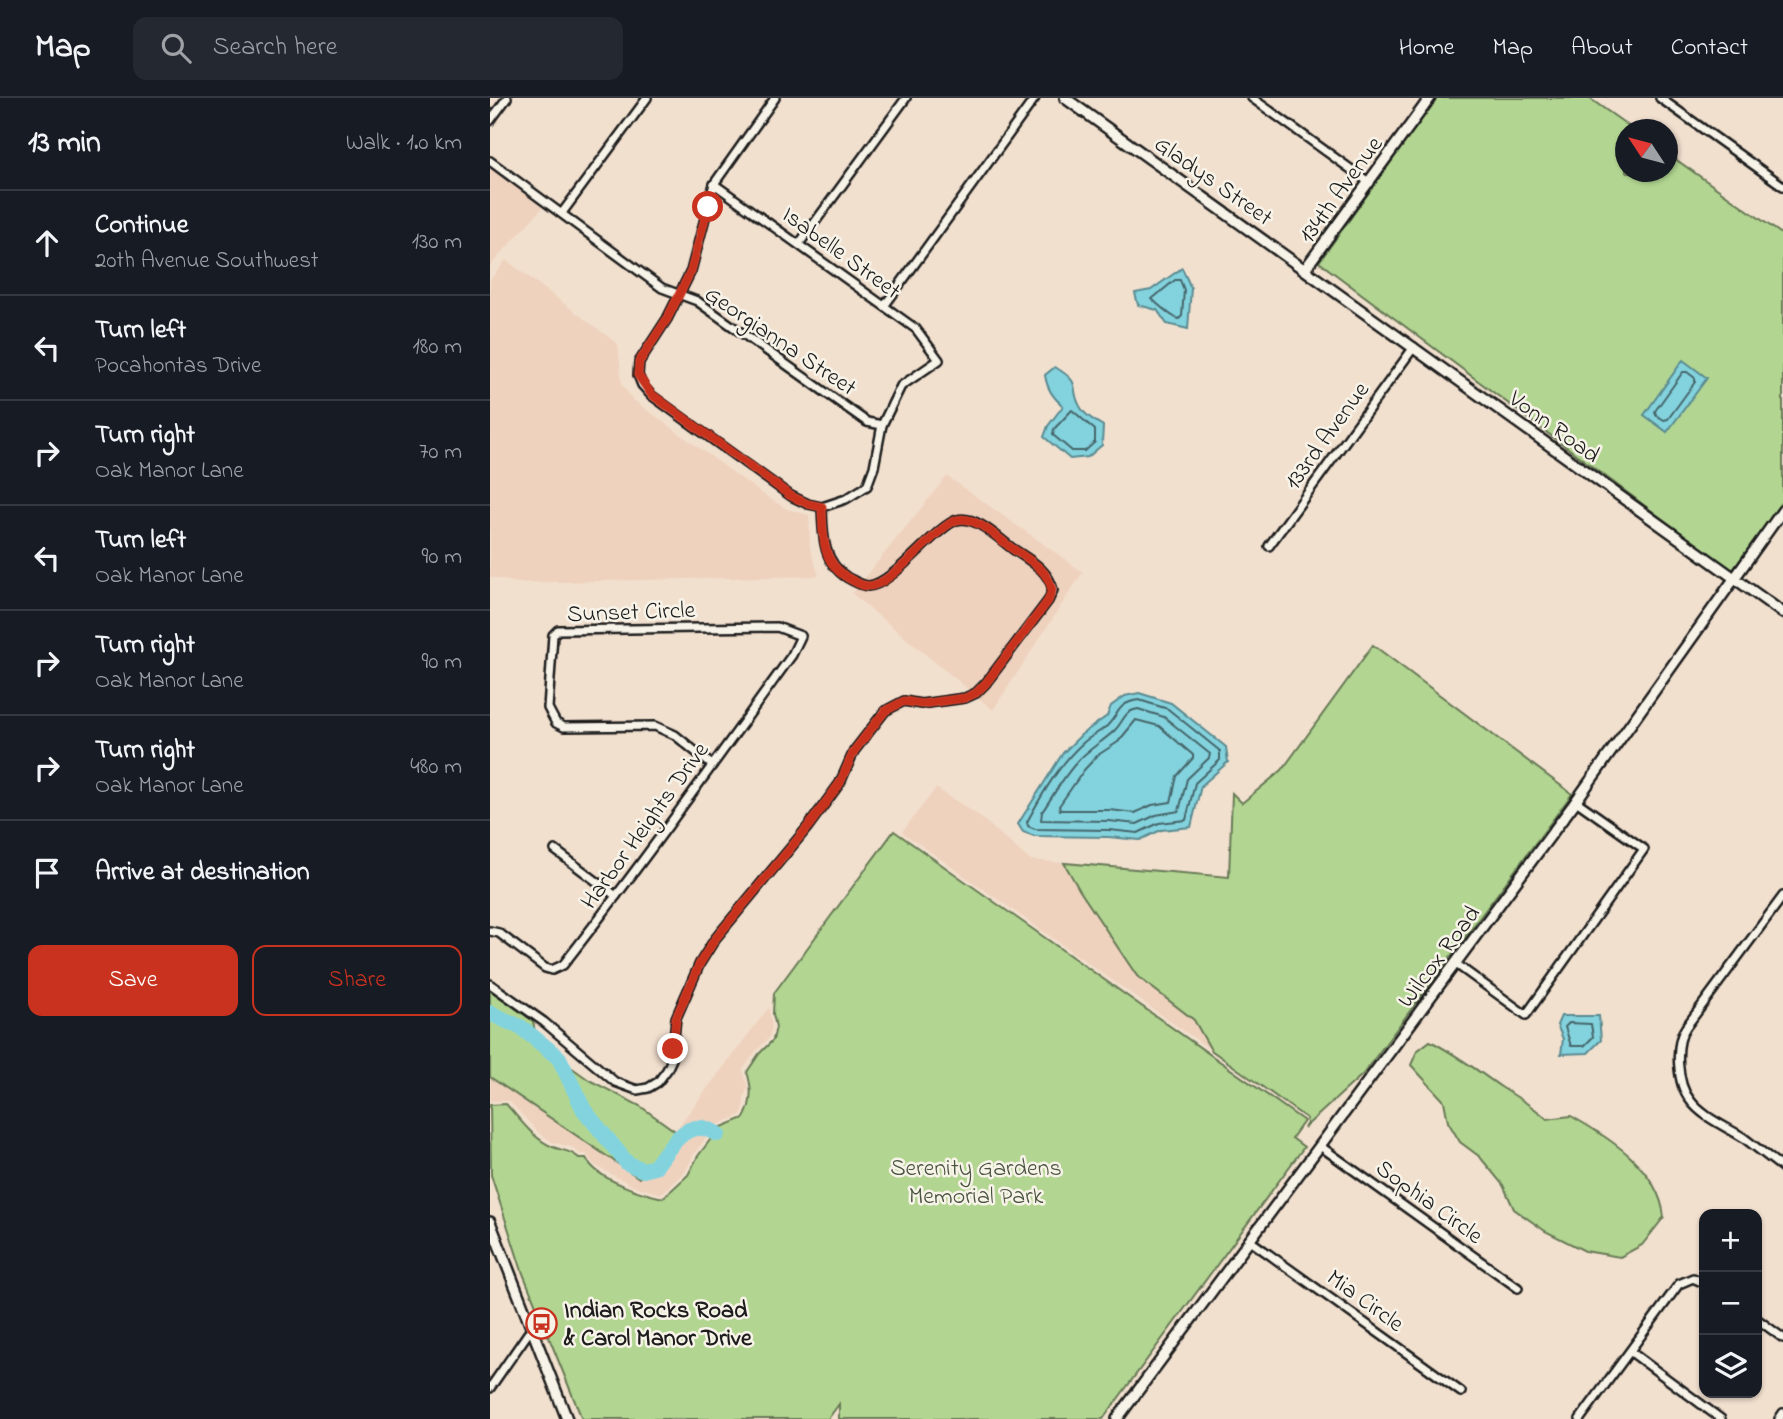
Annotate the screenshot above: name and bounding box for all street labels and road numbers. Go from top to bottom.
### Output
street label: Gladys Street [1146,128,1279,237]
street label: 134th Avenue [1291,130,1393,251]
street label: Isabelle Street [774,199,907,309]
street label: Georgianna Street [696,278,863,406]
street label: 133rd Avenue [1277,375,1379,498]
street label: Vonn Road [1500,382,1607,474]
street label: Sunset Circle [566,594,696,633]
street label: Harbor Heights Drive [573,735,719,917]
street label: Wilcox Road [1390,899,1490,1016]
street label: Sophia Circle [1368,1152,1490,1254]
street label: Mia Circle [1319,1262,1411,1342]

